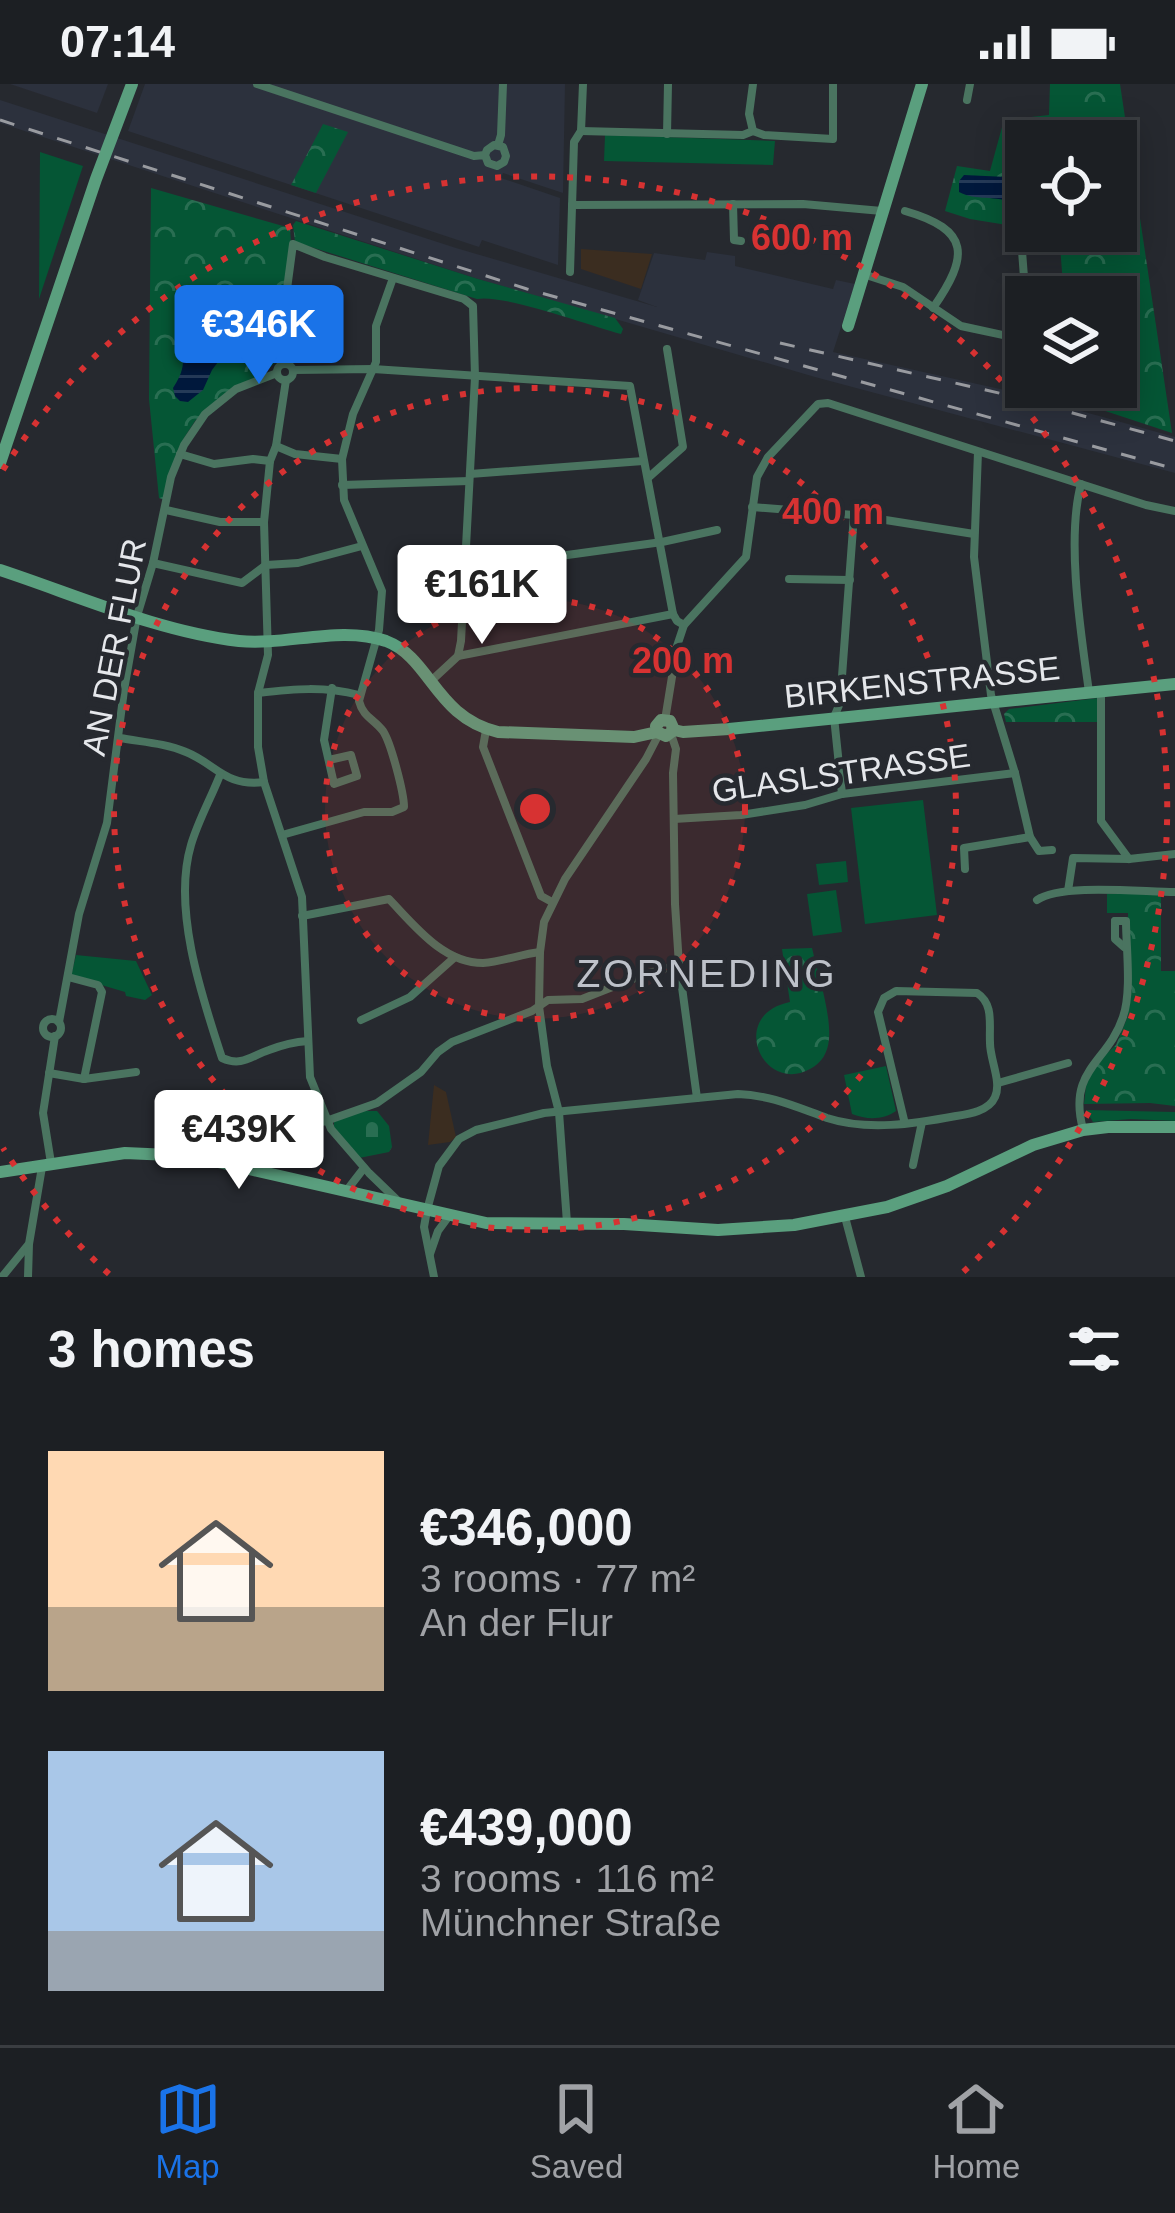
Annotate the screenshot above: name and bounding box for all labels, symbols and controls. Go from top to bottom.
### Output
text: 07:14 [60,16,175,67]
map controls [1005,120,1137,408]
button: locate [1005,120,1137,252]
text: 600 m [751,217,853,258]
button: layers [1005,276,1137,408]
pin: €346K [175,285,343,387]
text: €346K [202,302,316,345]
text: 400 m [782,491,884,532]
street label: AN DER FLUR [75,535,153,759]
pin: €161K [398,545,566,647]
text: €161K [425,562,539,605]
text: 200 m [632,640,734,681]
street label: BIRKENSTRASSE [782,649,1062,715]
street label: GLASLSTRASSE [709,737,973,809]
centre of rings [514,788,556,830]
district label: ZORNEDING [577,952,838,995]
pin: €439K [155,1090,323,1192]
text: €439K [182,1107,296,1150]
icon: filters [1061,1316,1127,1382]
text: 3 homes [48,1321,255,1378]
icon: home [144,1499,288,1643]
text: €346,000 [420,1499,633,1556]
text: 3 rooms · 77 m² [420,1557,695,1600]
text: An der Flur [420,1601,613,1644]
icon: home [144,1799,288,1943]
text: €439,000 [420,1799,633,1856]
text: 3 rooms · 116 m² [420,1857,714,1900]
text: Münchner Straße [420,1901,721,1944]
tab: Map [155,2076,221,2186]
tab: Saved [530,2076,623,2186]
tab: Home [932,2076,1020,2186]

